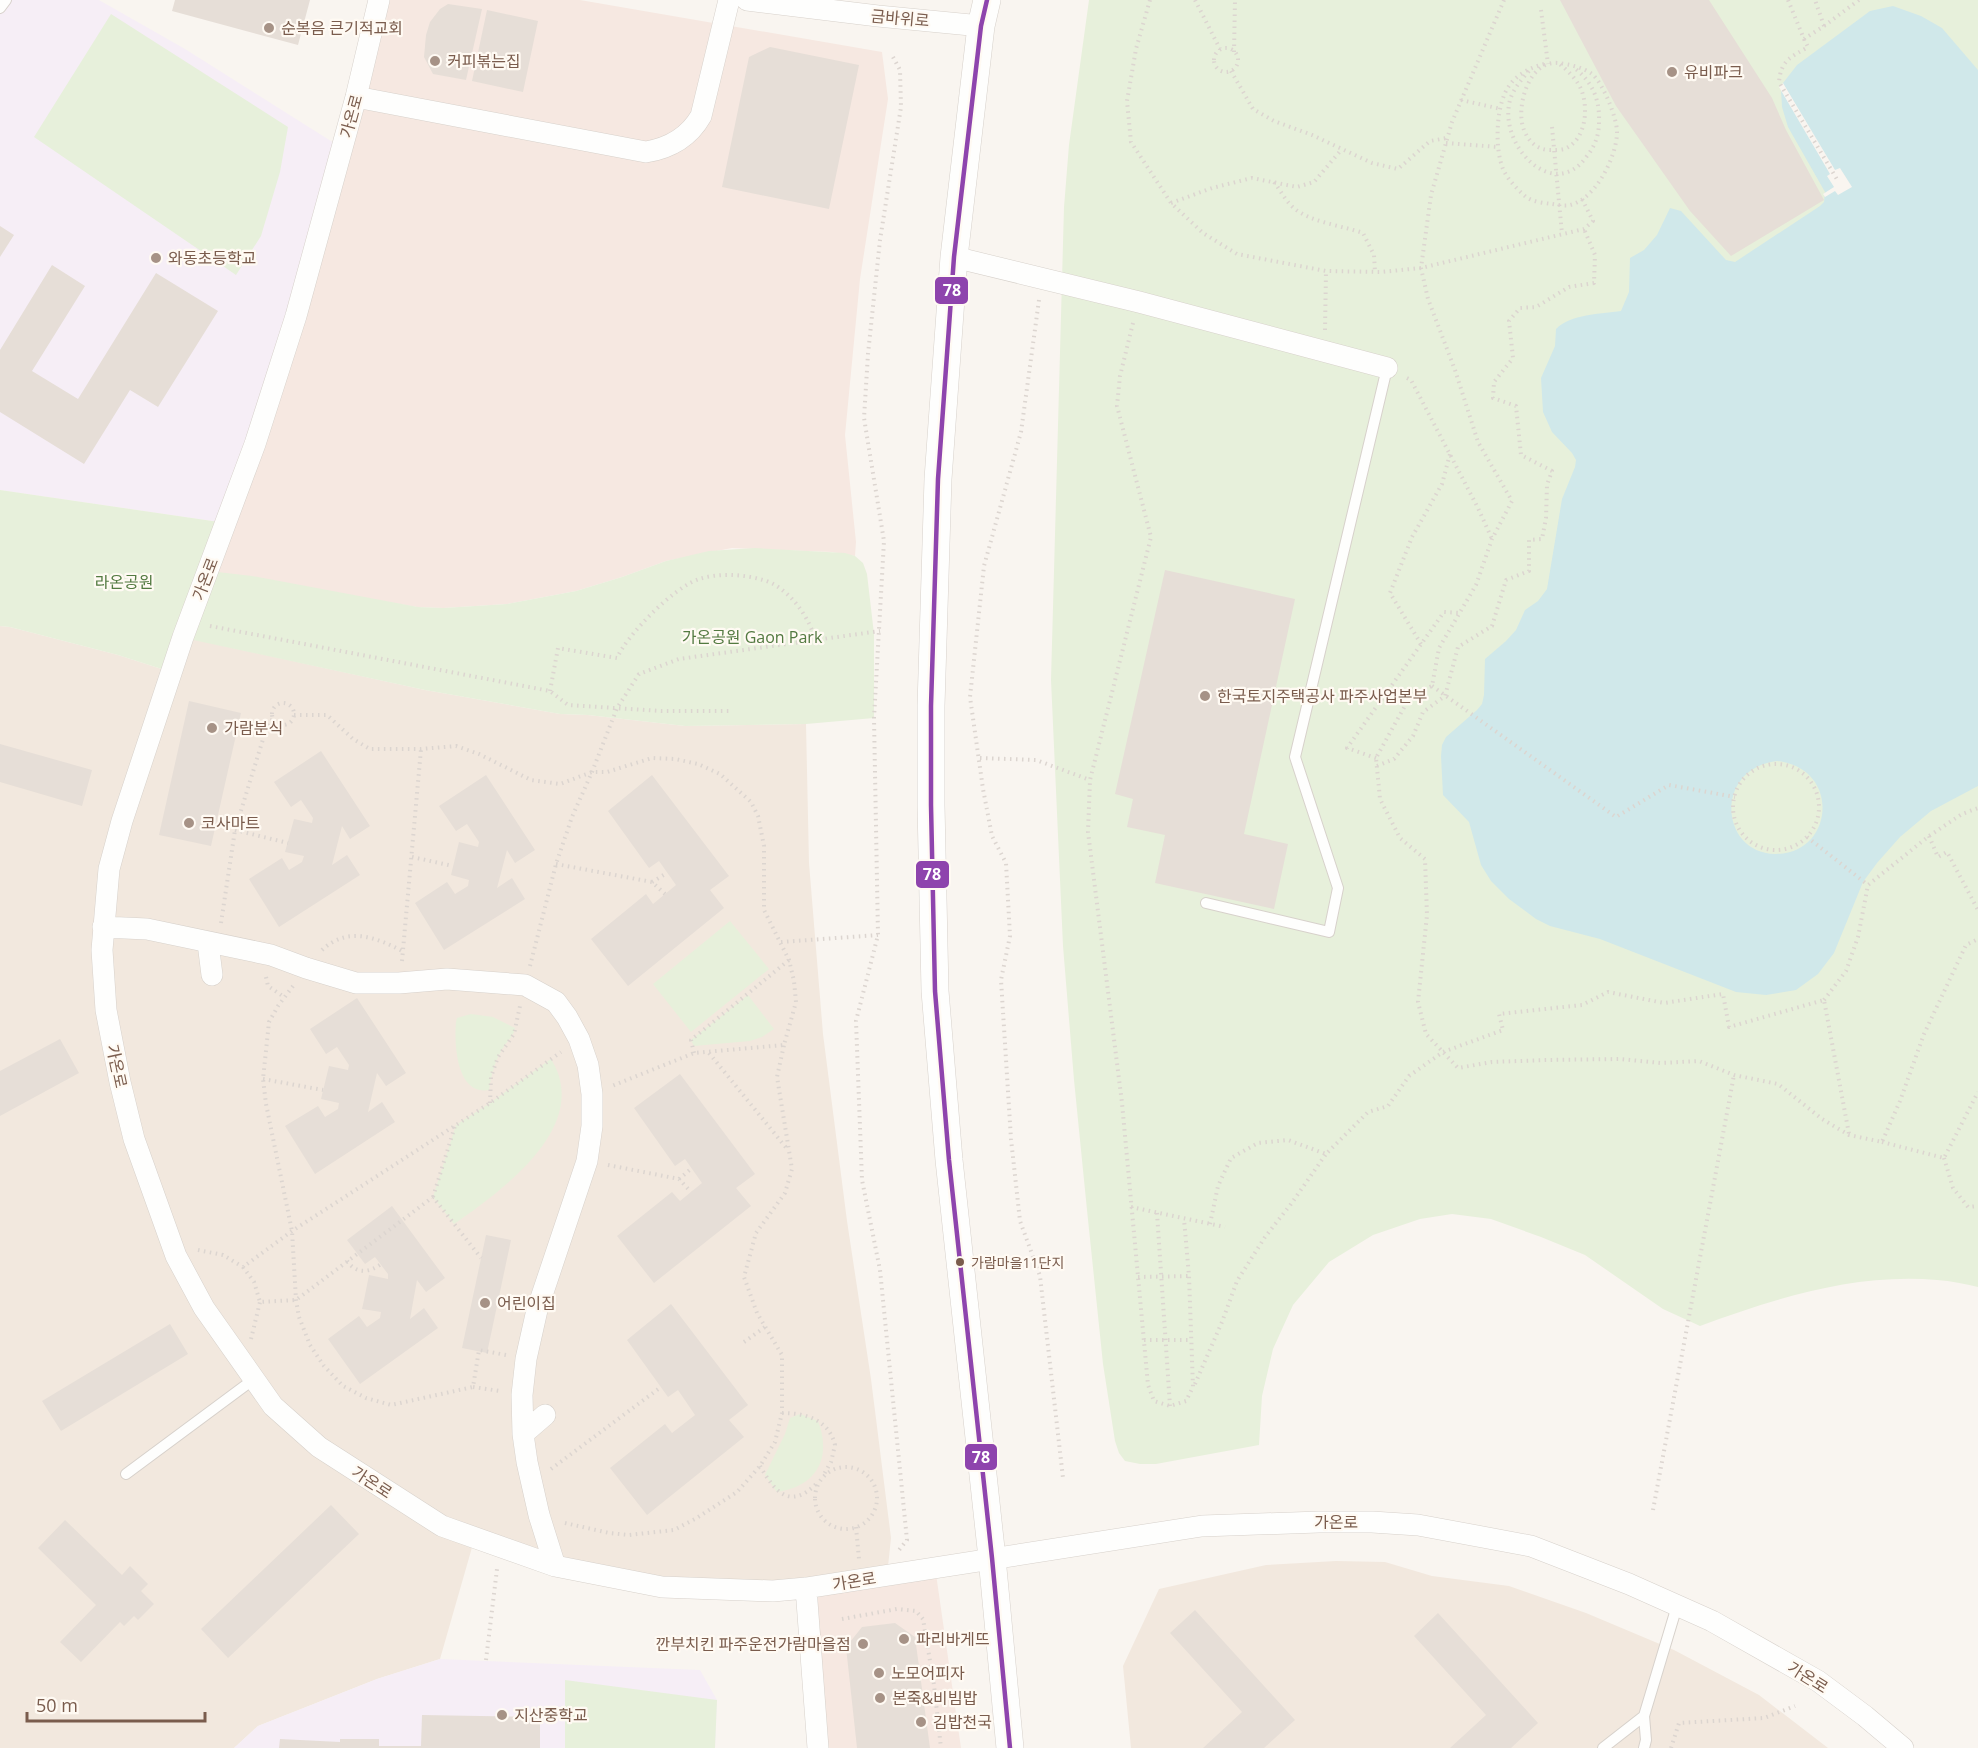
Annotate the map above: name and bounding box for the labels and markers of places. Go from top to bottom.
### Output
place label: 순복음 큰기적교회 [281,17,403,39]
marker: 순복음 큰기적교회 [262,21,276,35]
place label: 커피볶는집 [447,50,521,72]
marker: 커피볶는집 [428,54,442,68]
place label: 유비파크 [1684,61,1743,83]
marker: 유비파크 [1665,65,1679,79]
place label: 와동초등학교 [168,247,256,269]
marker: 와동초등학교 [149,251,163,265]
place label: 한국토지주택공사 파주사업본부 [1217,685,1428,707]
marker: 한국토지주택공사 파주사업본부 [1198,689,1212,703]
place label: 가람분식 [224,717,283,739]
marker: 가람분식 [205,721,219,735]
place label: 코사마트 [201,812,260,834]
marker: 코사마트 [182,816,196,830]
place label: 가람마을11단지 [971,1253,1064,1272]
marker: 가람마을11단지 [954,1256,966,1268]
place label: 어린이집 [497,1292,556,1314]
marker: 어린이집 [478,1296,492,1310]
place label: 파리바게뜨 [916,1628,990,1650]
marker: 파리바게뜨 [897,1632,911,1646]
place label: 깐부치킨 파주운전가람마을점 [655,1633,851,1655]
marker: 깐부치킨 파주운전가람마을점 [856,1637,870,1651]
place label: 노모어피자 [891,1662,965,1684]
marker: 노모어피자 [872,1666,886,1680]
place label: 본죽&비빔밥 [892,1687,978,1709]
marker: 본죽&비빔밥 [873,1691,887,1705]
place label: 지산중학교 [514,1704,588,1726]
marker: 지산중학교 [495,1708,509,1722]
place label: 김밥천국 [933,1711,992,1733]
marker: 김밥천국 [914,1715,928,1729]

